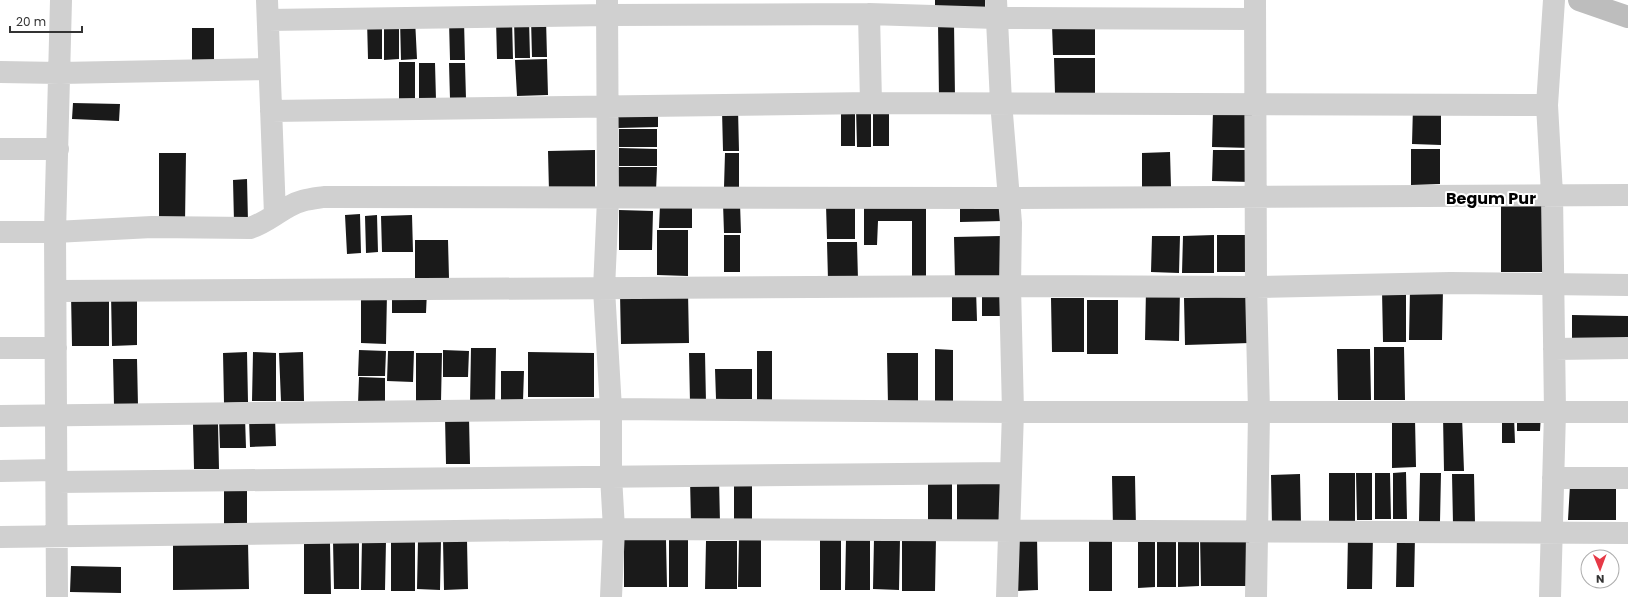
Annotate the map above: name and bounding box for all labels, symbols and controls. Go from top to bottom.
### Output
scale bar [10,8,82,34]
text: 20 m [16,13,46,30]
district label: Begum Pur [1446,187,1536,210]
north arrow [1580,549,1620,589]
text: N [1596,571,1604,587]

